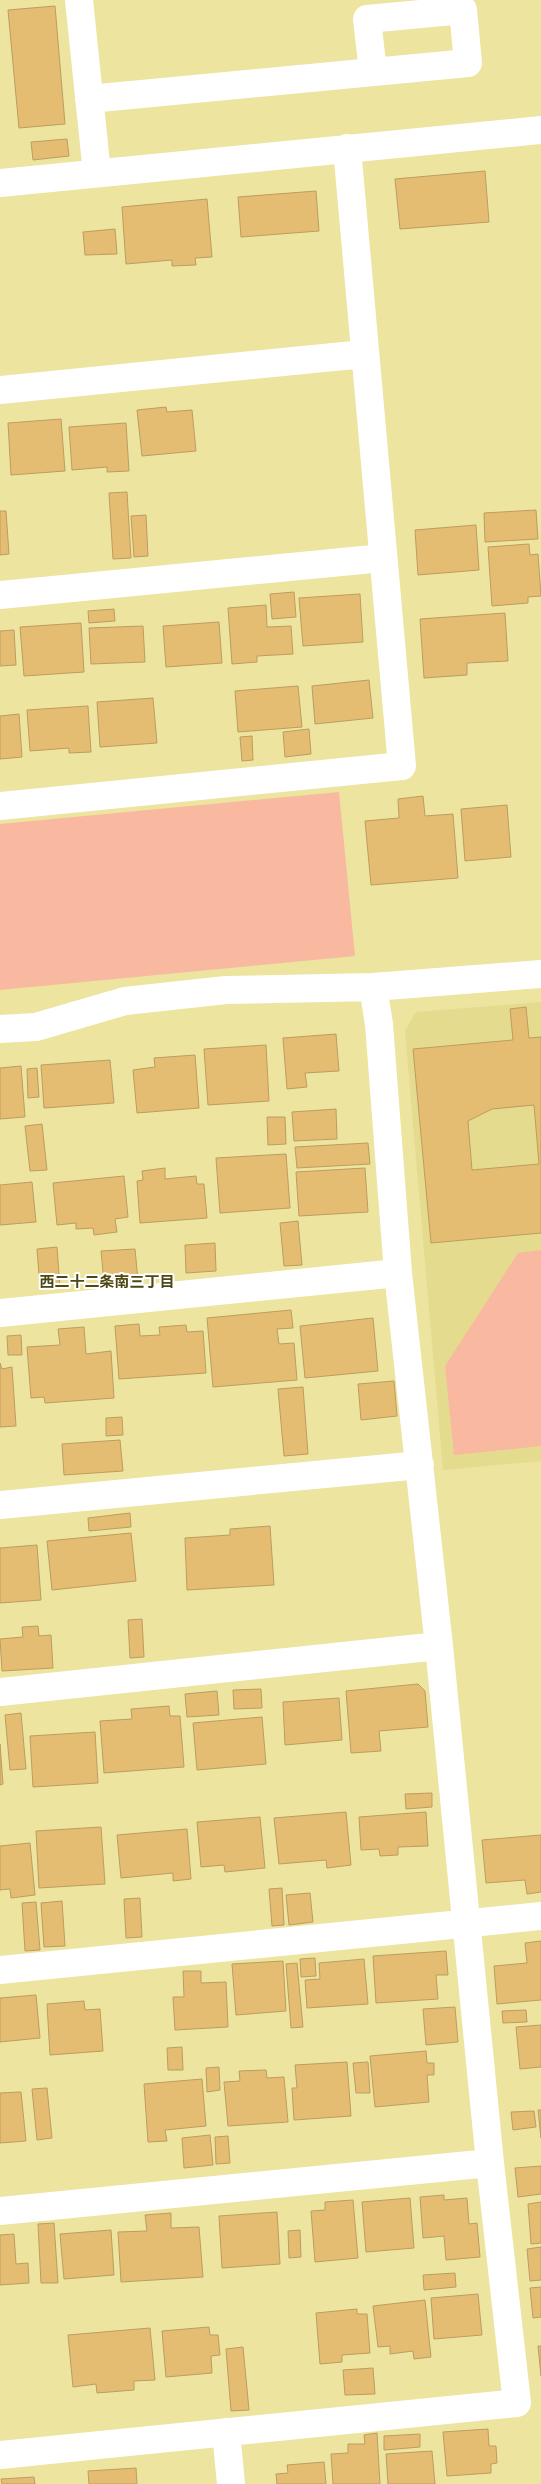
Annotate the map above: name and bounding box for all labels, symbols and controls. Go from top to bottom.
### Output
district label: 西二十二条南三丁目 [39,1273,175,1290]

